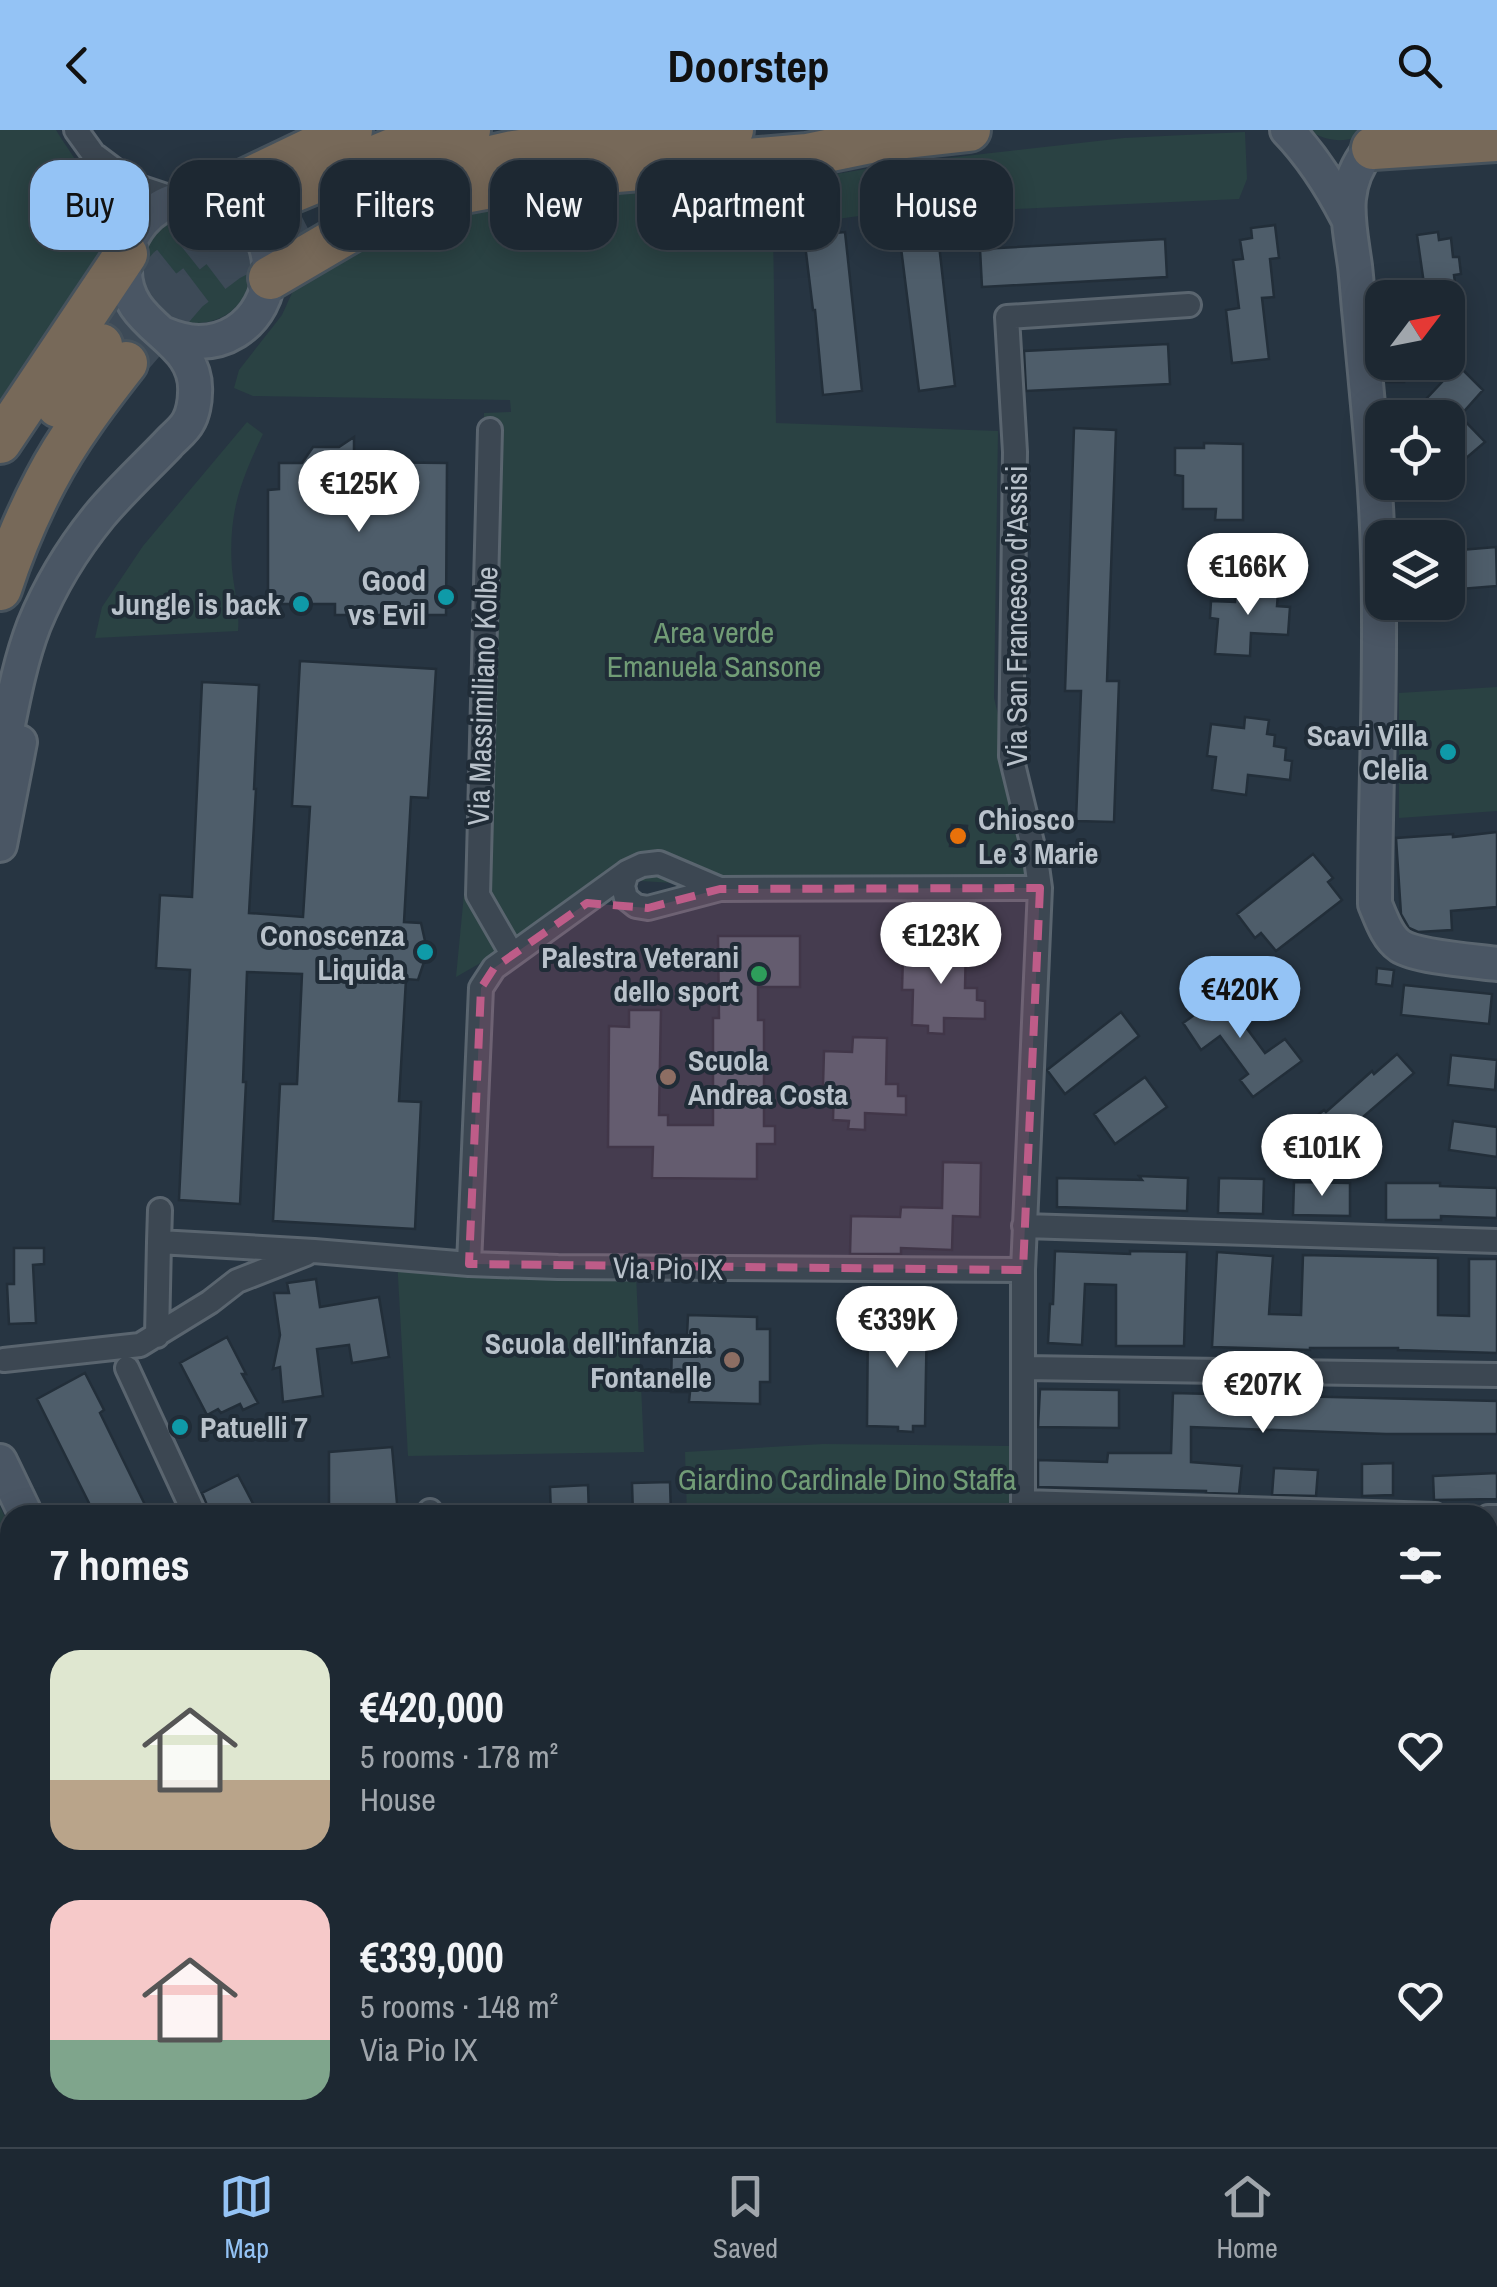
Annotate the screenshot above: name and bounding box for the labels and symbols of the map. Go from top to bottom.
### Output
north arrow [1365,280,1465,380]
pin: €125K [289,450,429,535]
street label: Via San Francesco d'Assisi [996,465,1036,767]
pin: €166K [1178,533,1318,618]
place label: Good vs Evil [348,560,426,634]
street label: Via Massimiliano Kolbe [457,566,507,826]
place label: Jungle is back [111,584,281,624]
marker: Good vs Evil [435,586,457,608]
marker: Jungle is back [290,593,312,615]
park label: Area verde Emanuela Sansone [607,612,821,686]
place label: Scavi Villa Clelia [1307,715,1428,789]
marker: Scavi Villa Clelia [1437,741,1459,763]
place label: Chiosco Le 3 Marie [978,799,1098,873]
marker: Chiosco Le 3 Marie [947,825,969,847]
pin: €123K [871,902,1011,987]
place label: Conoscenza Liquida [260,915,405,989]
place label: Palestra Veterani dello sport [541,937,739,1011]
marker: Conoscenza Liquida [414,941,436,963]
pin: €420K [1170,956,1310,1041]
marker: Palestra Veterani dello sport [748,963,770,985]
place label: Scuola Andrea Costa [688,1040,848,1114]
marker: Scuola Andrea Costa [657,1066,679,1088]
pin: €101K [1252,1114,1392,1199]
street label: Via Pio IX [612,1247,724,1289]
pin: €339K [827,1286,967,1371]
place label: Scuola dell'infanzia Fontanelle [485,1323,712,1397]
marker: Scuola dell'infanzia Fontanelle [721,1349,743,1371]
pin: €207K [1193,1351,1333,1436]
place label: Patuelli 7 [200,1407,308,1447]
marker: Patuelli 7 [169,1416,191,1438]
park label: Giardino Cardinale Dino Staffa [678,1459,1017,1499]

